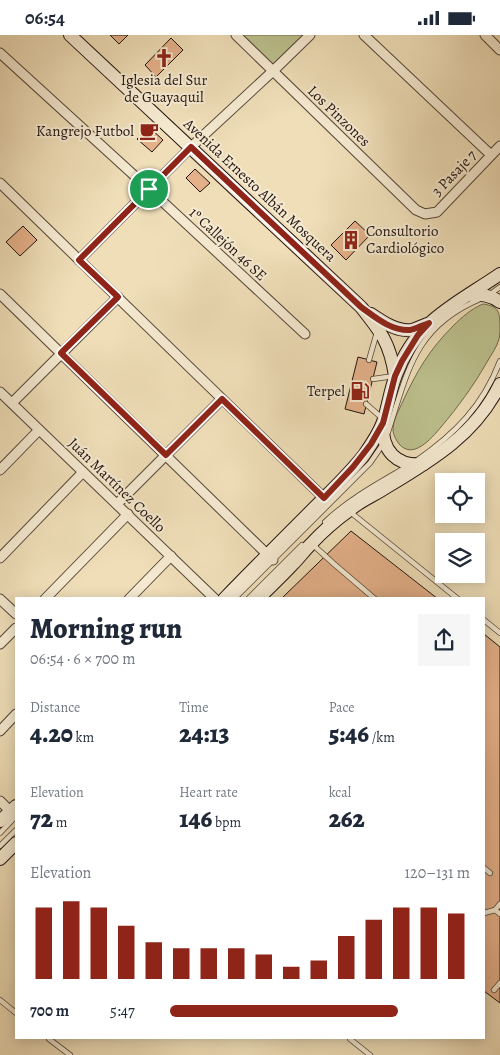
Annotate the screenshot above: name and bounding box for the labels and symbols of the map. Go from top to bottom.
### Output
church icon: Iglesia del Sur de Guayaquil [153,47,175,69]
place label: Iglesia del Sur de Guayaquil [121,70,207,107]
street label: Los Pinzones [303,81,375,151]
street label: Avenida Ernesto Albán Mosquera [179,113,341,266]
cafe icon: Kangrejo Futbol [138,120,160,142]
place label: Kangrejo Futbol [36,121,134,141]
street label: 3 Pasaje 7 [427,145,481,200]
pin [128,168,170,210]
street label: 1º Callejón 46 SE [185,203,271,285]
place label: Consultorio Cardiológico [366,221,444,258]
building icon: Consultorio Cardiológico [340,229,362,251]
fuel station icon: Terpel [349,380,371,402]
place label: Terpel [307,381,345,401]
street label: Juán Martínez Coello [64,433,170,537]

